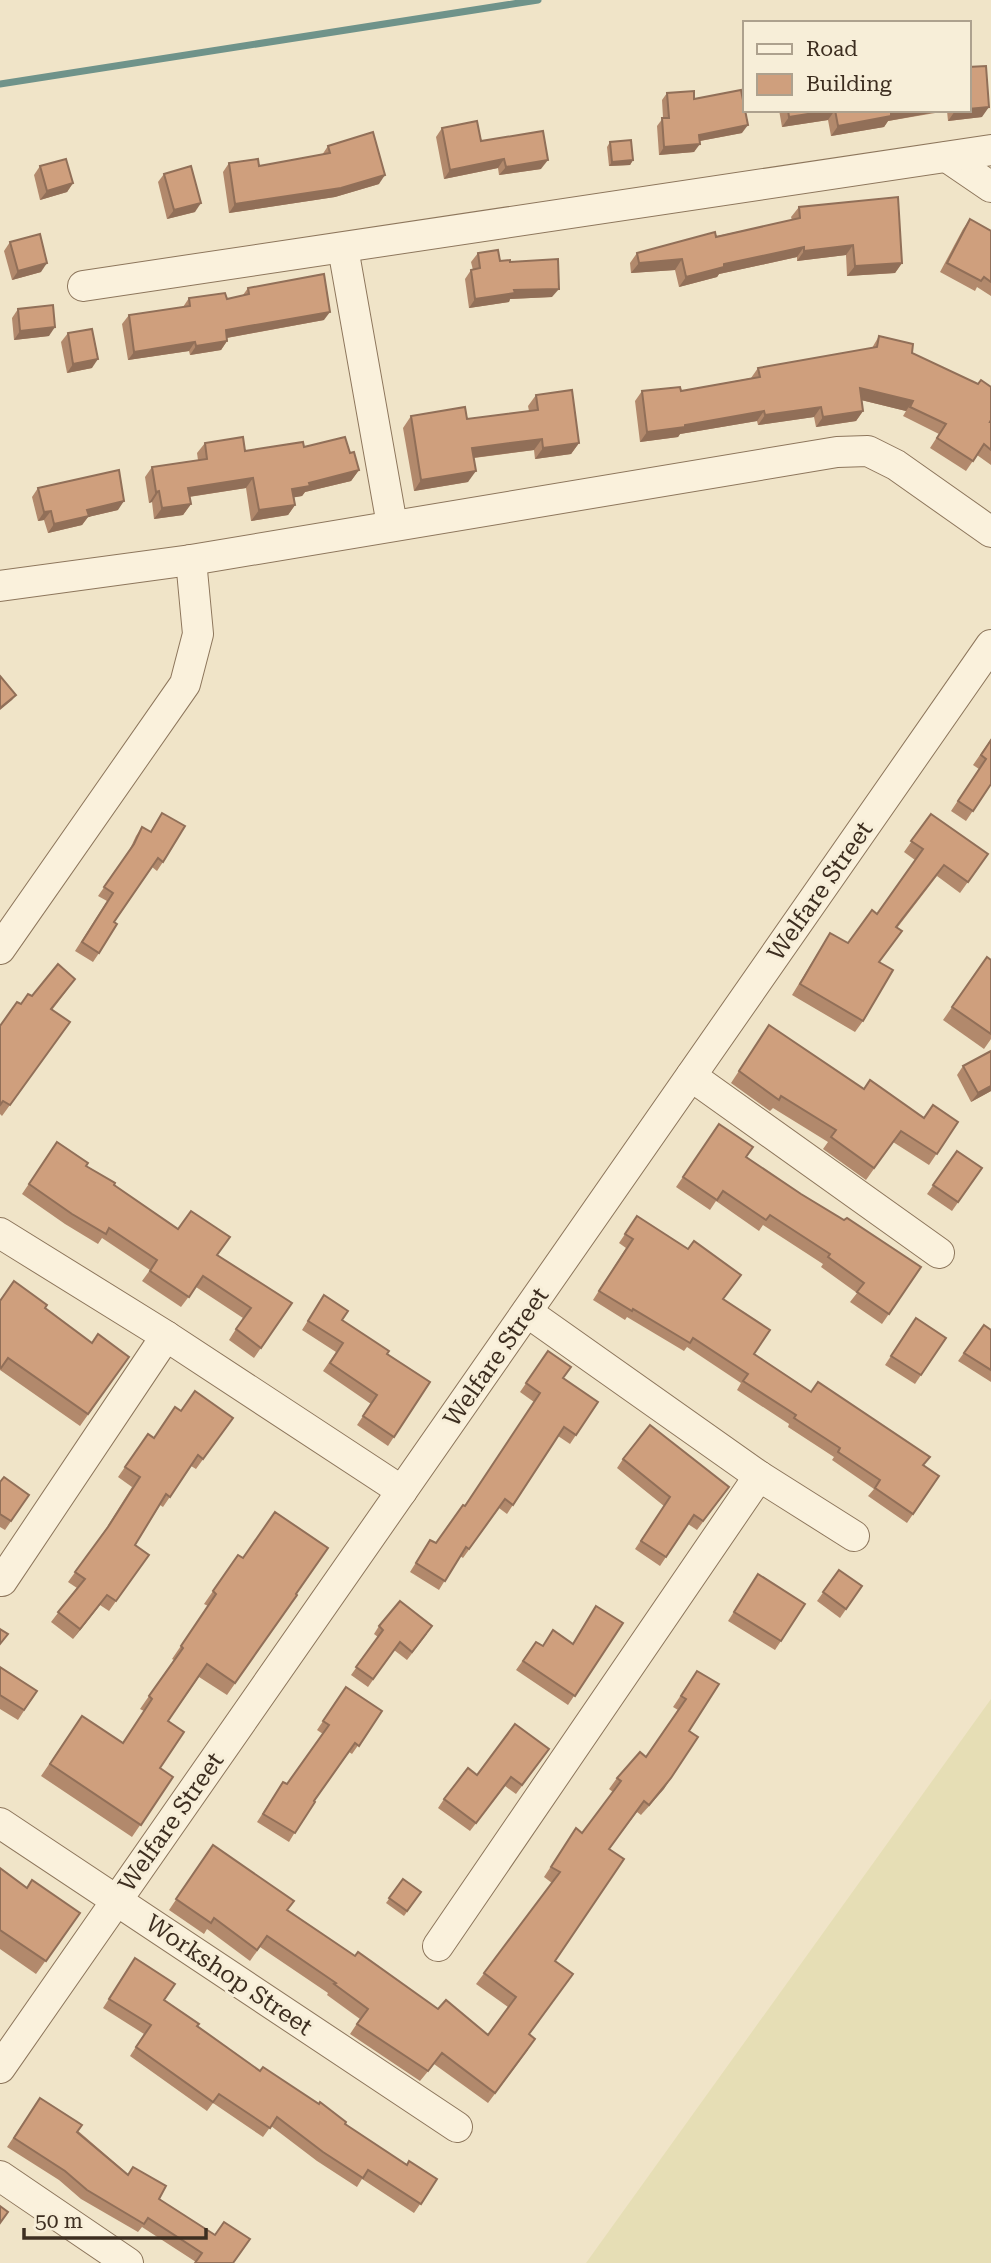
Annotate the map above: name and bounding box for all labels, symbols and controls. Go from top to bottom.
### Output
legend [743,21,970,112]
text: Road [806,37,858,61]
text: Building [806,72,892,96]
street label: Welfare Street [762,816,878,966]
street label: Welfare Street [438,1282,554,1432]
street label: Welfare Street [113,1747,229,1897]
street label: Workshop Street [140,1909,318,2041]
scale bar [24,2196,206,2240]
text: 50 m [35,2209,83,2233]

